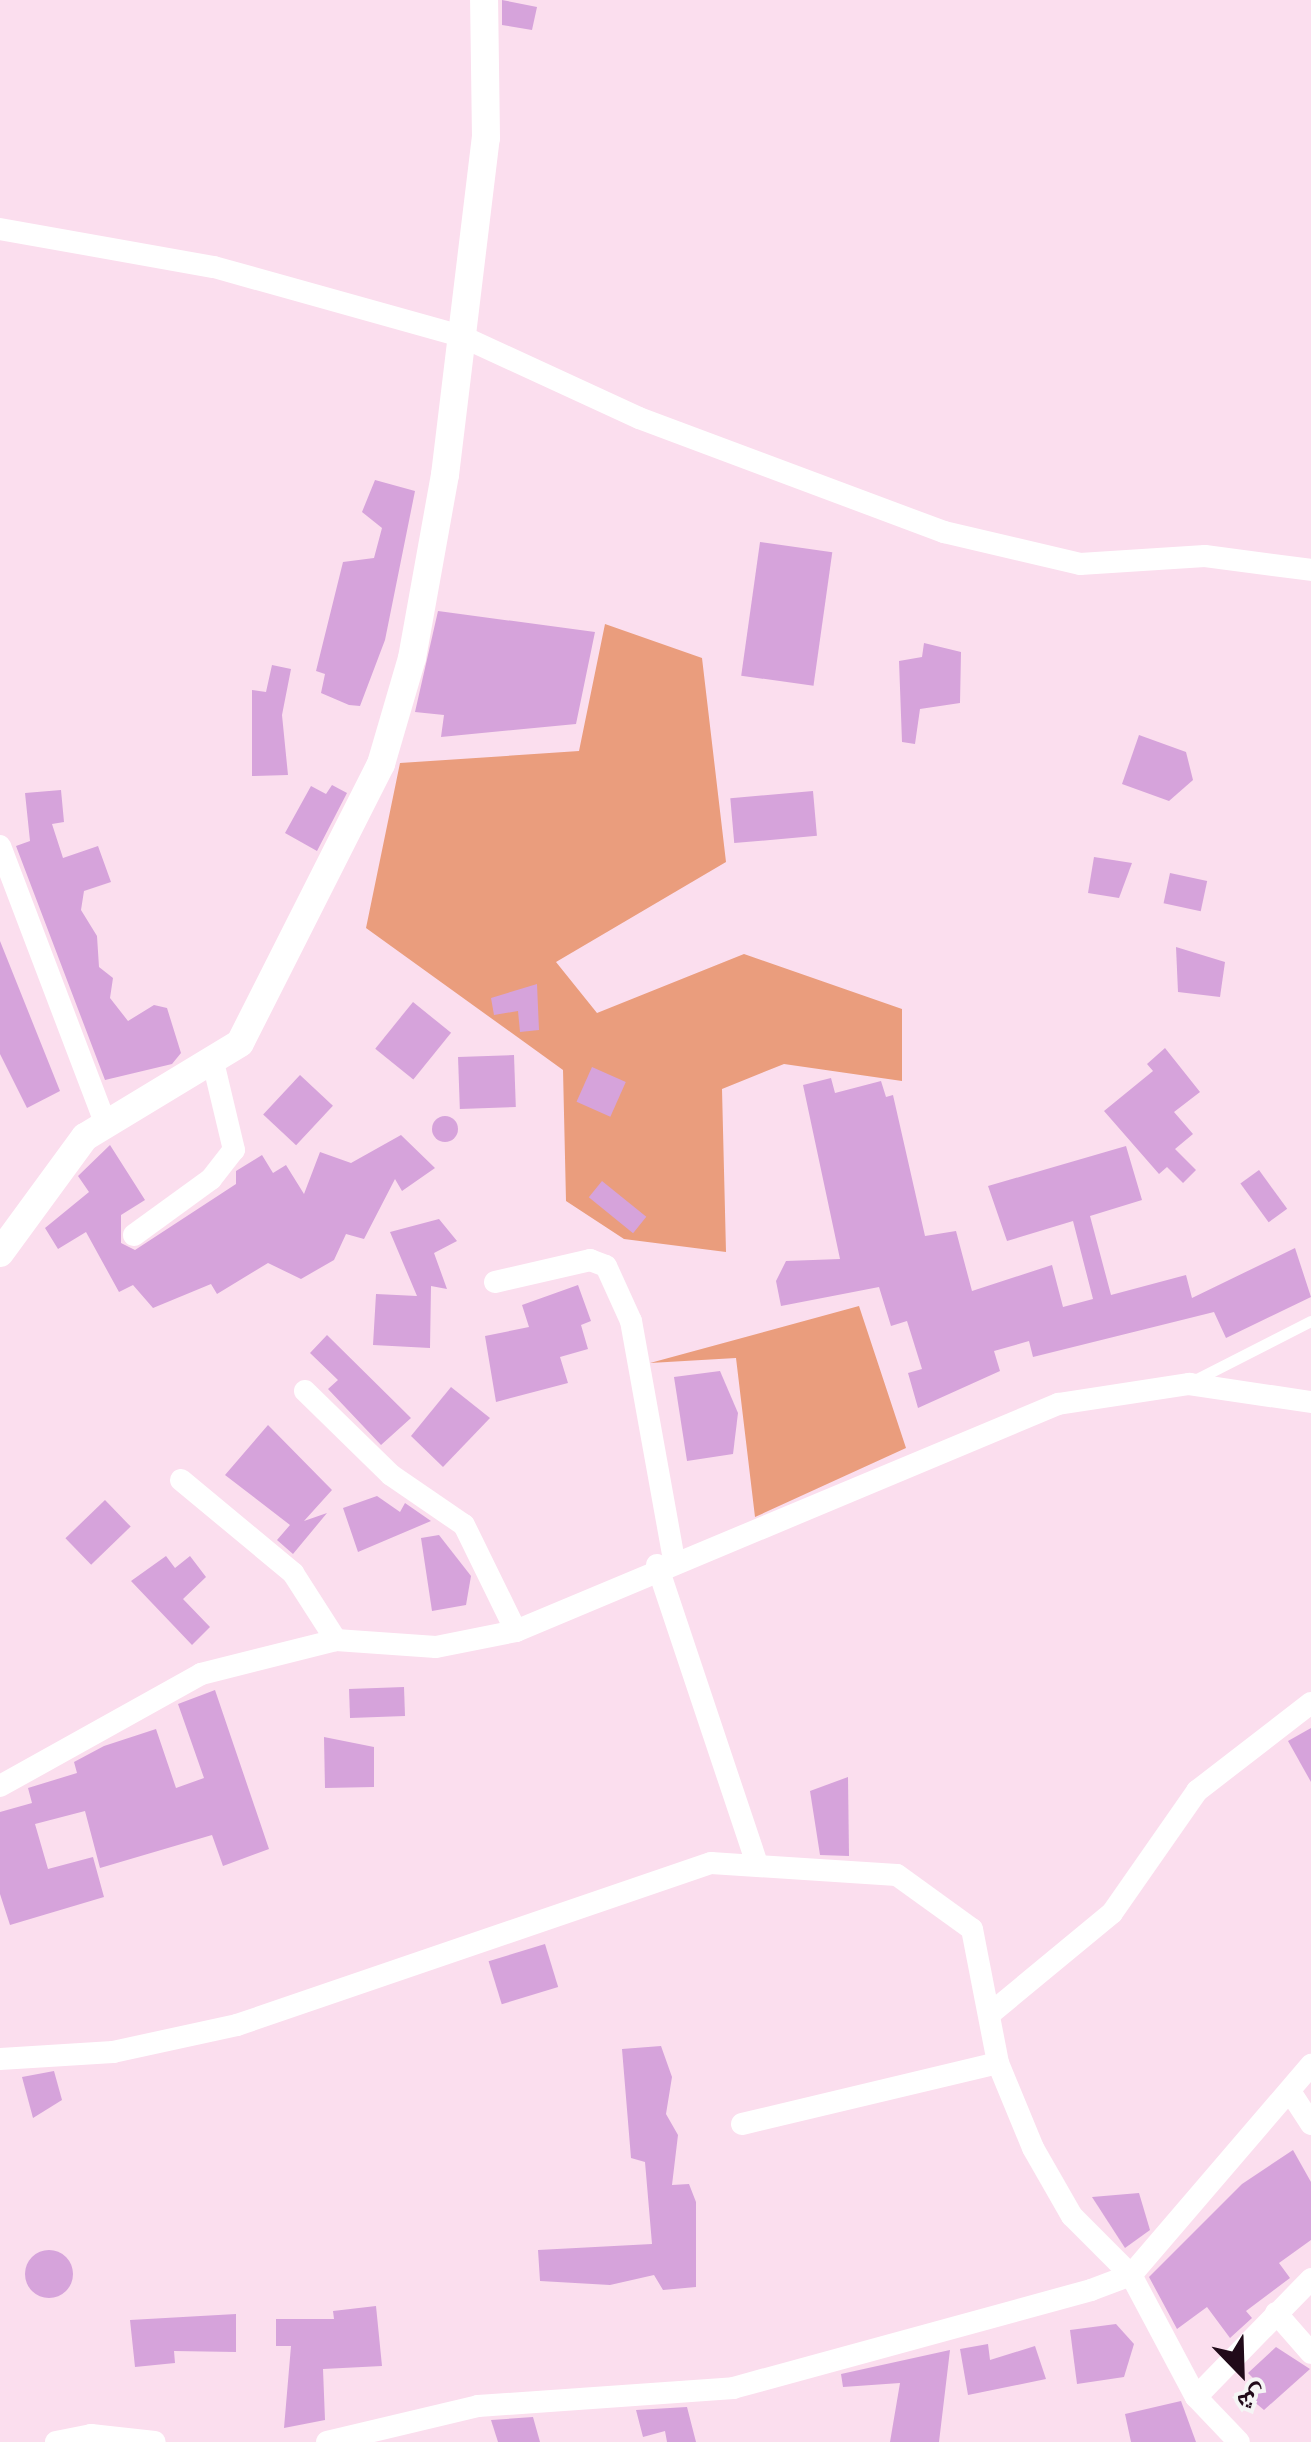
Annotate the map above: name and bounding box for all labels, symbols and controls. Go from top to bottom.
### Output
north arrow [1191,2322,1291,2422]
text: ش [1231,2375,1275,2425]

